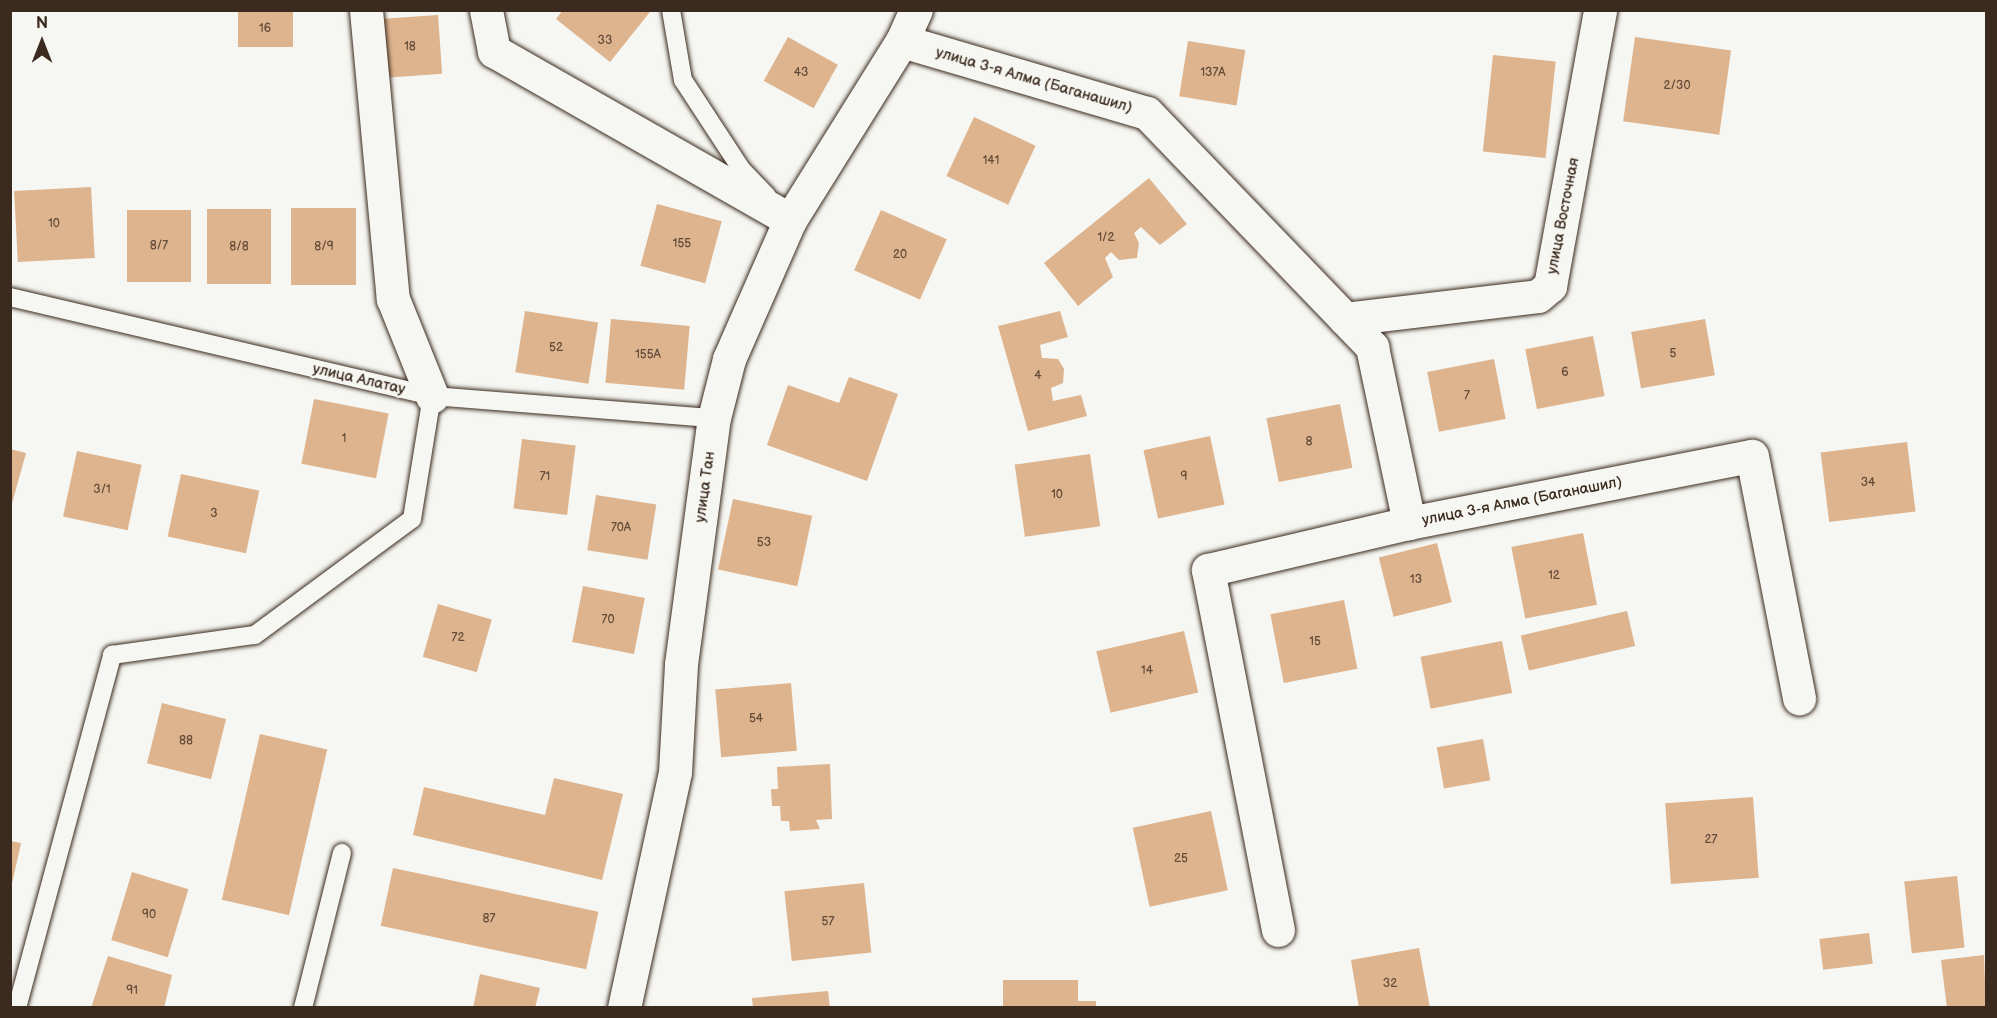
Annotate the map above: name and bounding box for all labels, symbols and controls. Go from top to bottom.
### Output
north arrow [12,12,72,72]
text: N [36,14,48,33]
house number: 16 [259,22,271,36]
house number: 33 [598,34,612,48]
house number: 18 [404,40,416,54]
street label: улица 3-я Алма (Баганашил) [934,43,1134,117]
house number: 43 [794,66,808,80]
house number: 137А [1200,66,1226,80]
house number: 2/30 [1664,79,1690,93]
house number: 141 [983,154,999,168]
street label: улица Восточная [1543,156,1583,276]
house number: 10 [48,217,60,231]
house number: 1/2 [1097,231,1115,245]
house number: 155 [673,237,691,251]
house number: 8/7 [150,239,168,253]
house number: 8/8 [229,240,249,254]
house number: 8/9 [314,240,334,254]
house number: 20 [893,248,907,262]
house number: 52 [549,341,563,355]
house number: 5 [1670,347,1676,361]
house number: 155А [635,348,661,362]
street label: улица Алатау [311,360,407,398]
house number: 6 [1561,366,1569,380]
house number: 4 [1034,369,1042,383]
house number: 7 [1464,389,1470,403]
house number: 1 [342,432,346,446]
house number: 8 [1306,435,1312,449]
street label: улица Тан [691,450,719,524]
house number: 71 [540,470,550,484]
house number: 9 [1181,470,1187,484]
street label: улица 3-я Алма (Баганашил) [1420,473,1624,529]
house number: 34 [1861,476,1875,490]
house number: 3/1 [93,483,111,497]
house number: 10 [1051,488,1063,502]
house number: 3 [210,507,218,521]
house number: 70А [611,521,631,535]
house number: 53 [757,536,771,550]
house number: 12 [1548,569,1560,583]
house number: 13 [1410,573,1422,587]
house number: 70 [602,613,614,627]
house number: 72 [452,631,464,645]
house number: 15 [1309,635,1321,649]
house number: 14 [1141,664,1153,678]
house number: 54 [749,712,763,726]
house number: 88 [179,734,193,748]
house number: 27 [1705,833,1717,847]
house number: 25 [1174,852,1188,866]
house number: 90 [142,908,156,922]
house number: 87 [483,912,495,926]
house number: 57 [822,915,834,929]
house number: 32 [1383,977,1397,991]
house number: 91 [126,984,138,998]

